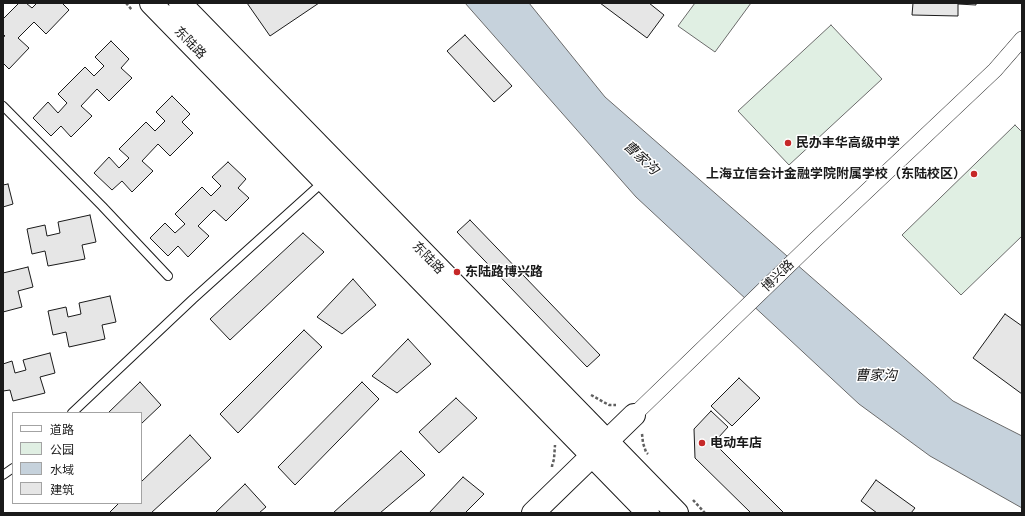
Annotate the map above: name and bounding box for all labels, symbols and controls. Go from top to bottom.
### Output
street label: 东陆路 [171,24,209,62]
place label: 民办丰华高级中学 [796,135,900,151]
water label: 曹家沟 [620,138,662,178]
marker: 民办丰华高级中学 [783,138,793,148]
place label: 上海立信会计金融学院附属学校（东陆校区） [706,166,966,182]
marker: 上海立信会计金融学院附属学校（东陆校区） [969,169,979,179]
street label: 东陆路 [409,239,447,277]
street label: 博兴路 [759,257,797,295]
place label: 东陆路博兴路 [465,264,543,280]
marker: 东陆路博兴路 [452,267,462,277]
water label: 曹家沟 [855,368,897,384]
legend [12,412,142,504]
text: 道路 [50,422,74,437]
place label: 电动车店 [710,435,762,451]
marker: 电动车店 [697,438,707,448]
text: 公园 [50,442,74,457]
text: 水域 [50,462,74,477]
text: 建筑 [50,482,74,497]

